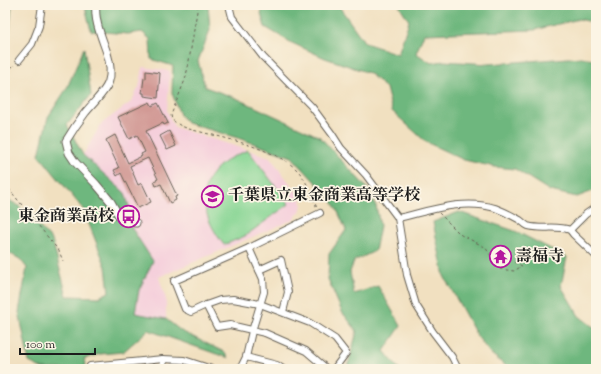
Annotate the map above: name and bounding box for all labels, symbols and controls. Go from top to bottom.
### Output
school or university icon: 千葉県立東金商業高等学校 [200,183,226,209]
place label: 千葉県立東金商業高等学校 [228,185,421,208]
bus stop icon: 東金商業高校 [116,204,142,230]
place label: 東金商業高校 [18,206,115,229]
temple icon: 壽福寺 [488,244,514,270]
place label: 壽福寺 [516,246,564,269]
scale bar [20,330,95,356]
text: 100 m [26,336,55,354]

